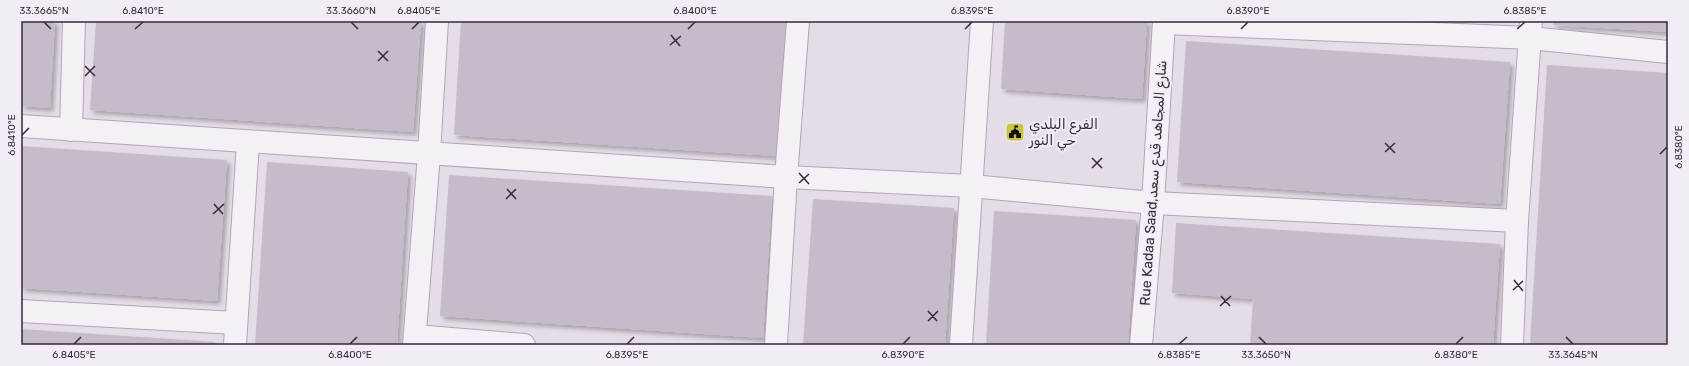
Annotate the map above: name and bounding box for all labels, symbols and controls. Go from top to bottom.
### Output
text: 33.3665°N [19,5,69,17]
text: 6.8410°E [122,5,164,17]
text: 33.3660°N [326,5,376,17]
text: 6.8405°E [397,5,441,17]
text: 6.8400°E [673,5,717,17]
text: 6.8395°E [951,5,993,17]
text: 6.8390°E [1226,5,1270,17]
text: 6.8385°E [1503,5,1547,17]
street label: Rue Kadaa Saad,شارع المجاهد قدع سعد [1136,60,1173,306]
text: 6.8410°E [6,114,18,156]
place label: الفرع البلدي حي النور [1028,116,1098,151]
public building icon: الفرع البلدي حي النور [1004,121,1026,143]
text: 6.8380°E [1673,125,1685,169]
text: 6.8405°E [52,349,96,361]
text: 6.8400°E [328,349,372,361]
text: 6.8395°E [606,349,648,361]
text: 6.8390°E [881,349,925,361]
text: 6.8385°E [1157,349,1201,361]
text: 33.3650°N [1241,349,1291,361]
text: 6.8380°E [1434,349,1478,361]
text: 33.3645°N [1548,349,1598,361]

